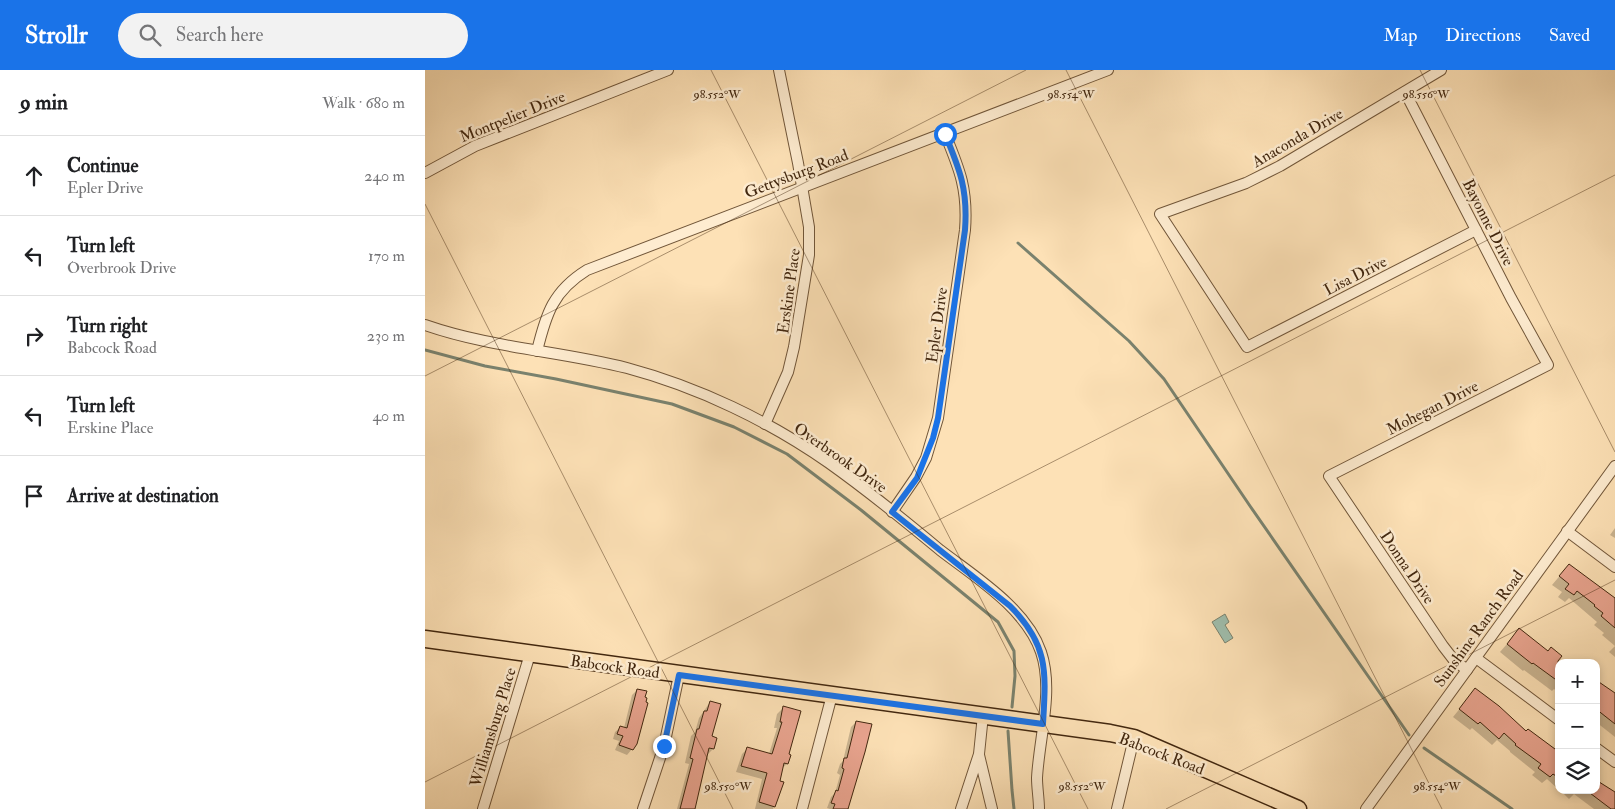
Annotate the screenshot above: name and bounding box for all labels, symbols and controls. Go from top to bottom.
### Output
search box [118,13,468,58]
text: Strollr [25,20,88,51]
icon: search [136,21,164,49]
text: Search here [176,23,264,47]
text: Map [1384,24,1417,47]
text: Directions [1445,24,1521,47]
text: Saved [1549,24,1590,47]
street label: Montpelier Drive [457,87,569,148]
text: 98.552°W [693,87,741,102]
text: 98.554°W [1046,87,1095,102]
text: 98.556°W [1402,87,1450,102]
text: 9 min [20,89,68,116]
text: Walk · 680 m [322,93,405,113]
street label: Anaconda Drive [1248,104,1347,172]
route start [934,123,957,146]
street label: Gettysburg Road [742,145,851,203]
text: Continue [67,154,138,178]
icon: ahead [20,162,48,190]
text: 240 m [364,166,405,186]
street label: Bayonne Drive [1458,176,1519,269]
text: Epler Drive [67,178,143,198]
text: Turn left [67,234,135,258]
icon: left [20,242,48,270]
text: 170 m [368,246,405,266]
street label: Erskine Place [773,247,805,335]
street label: Lisa Drive [1321,251,1391,300]
text: Overbrook Drive [67,258,176,278]
street label: Epler Drive [922,286,953,364]
text: Turn right [67,314,147,338]
icon: right [20,322,48,350]
text: 230 m [367,326,405,346]
text: Babcock Road [67,338,157,358]
street label: Mohegan Drive [1383,376,1482,440]
text: Turn left [67,394,135,418]
icon: left [20,402,48,430]
text: 40 m [372,406,405,426]
text: Erskine Place [67,418,153,438]
street label: Overbrook Drive [790,418,891,497]
icon: arrive [20,482,48,510]
text: Arrive at destination [67,484,219,508]
street label: Donna Drive [1375,527,1439,608]
street label: Sunshine Ranch Road [1430,566,1528,691]
street label: Babcock Road [569,651,661,683]
map controls [1555,659,1600,794]
button: + [1555,659,1600,704]
street label: Williamsburg Place [465,665,521,790]
button: − [1555,704,1600,749]
street label: Babcock Road [1116,728,1207,779]
route end [653,735,676,758]
button: layers [1555,749,1600,794]
text: 98.550°W [704,779,752,794]
text: 98.552°W [1058,779,1106,794]
text: 98.554°W [1412,779,1461,794]

